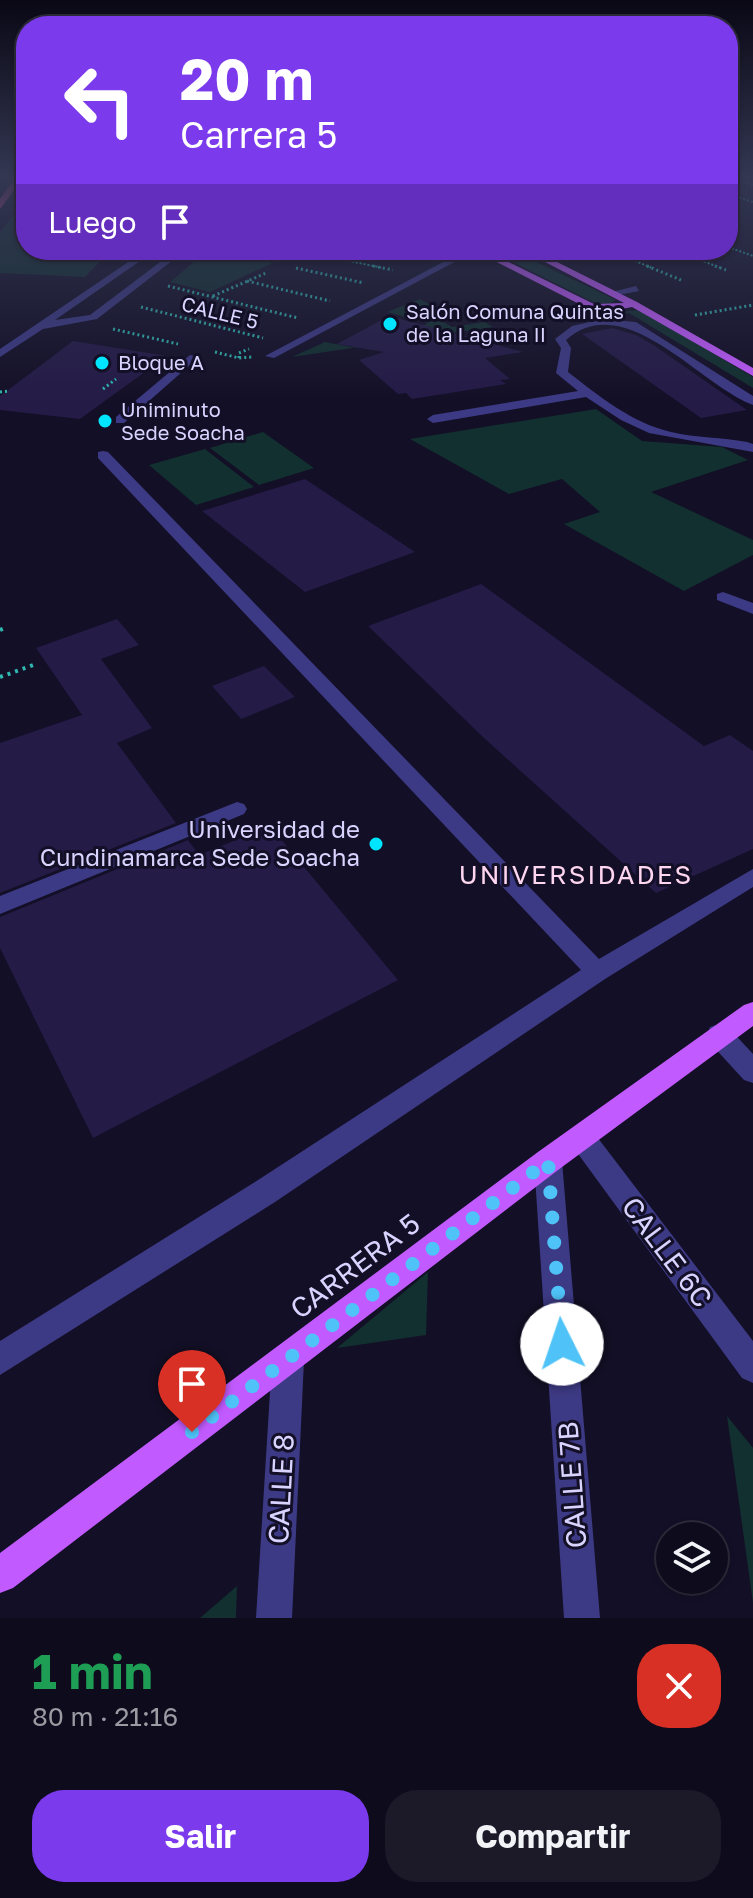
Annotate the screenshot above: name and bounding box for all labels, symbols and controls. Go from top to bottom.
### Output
text: 20 m [180,45,314,112]
icon: left [48,48,152,152]
text: Carrera 5 [180,113,337,156]
icon: arrive [153,200,197,244]
text: Luego [48,204,137,240]
street label: CALLE 5 [179,291,261,333]
place label: Salón Comuna Quintas de la Laguna II [406,299,624,346]
marker: Salón Comuna Quintas de la Laguna II [381,315,399,333]
place label: Bloque A [118,350,204,374]
marker: Bloque A [93,354,111,372]
place label: Uniminuto Sede Soacha [121,397,245,444]
marker: Uniminuto Sede Soacha [96,412,114,430]
place label: Universidad de Cundinamarca Sede Soacha [40,814,360,871]
marker: Universidad de Cundinamarca Sede Soacha [367,835,385,853]
district label: UNIVERSIDADES [459,859,693,890]
street label: CALLE 6C [615,1190,719,1313]
street label: CARRERA 5 [283,1206,426,1325]
position arrow [520,1302,604,1386]
pin [158,1350,226,1432]
icon: arrive [170,1362,214,1406]
street label: CALLE 7B [551,1421,592,1549]
street label: CALLE 8 [261,1433,300,1545]
map controls [656,1522,728,1594]
button: layers [656,1522,728,1594]
text: 1 min [32,1642,153,1700]
button: close [637,1644,721,1728]
text: 80 m · 21:16 [32,1701,178,1732]
button: Salir [32,1790,369,1882]
button: Compartir [385,1790,721,1882]

